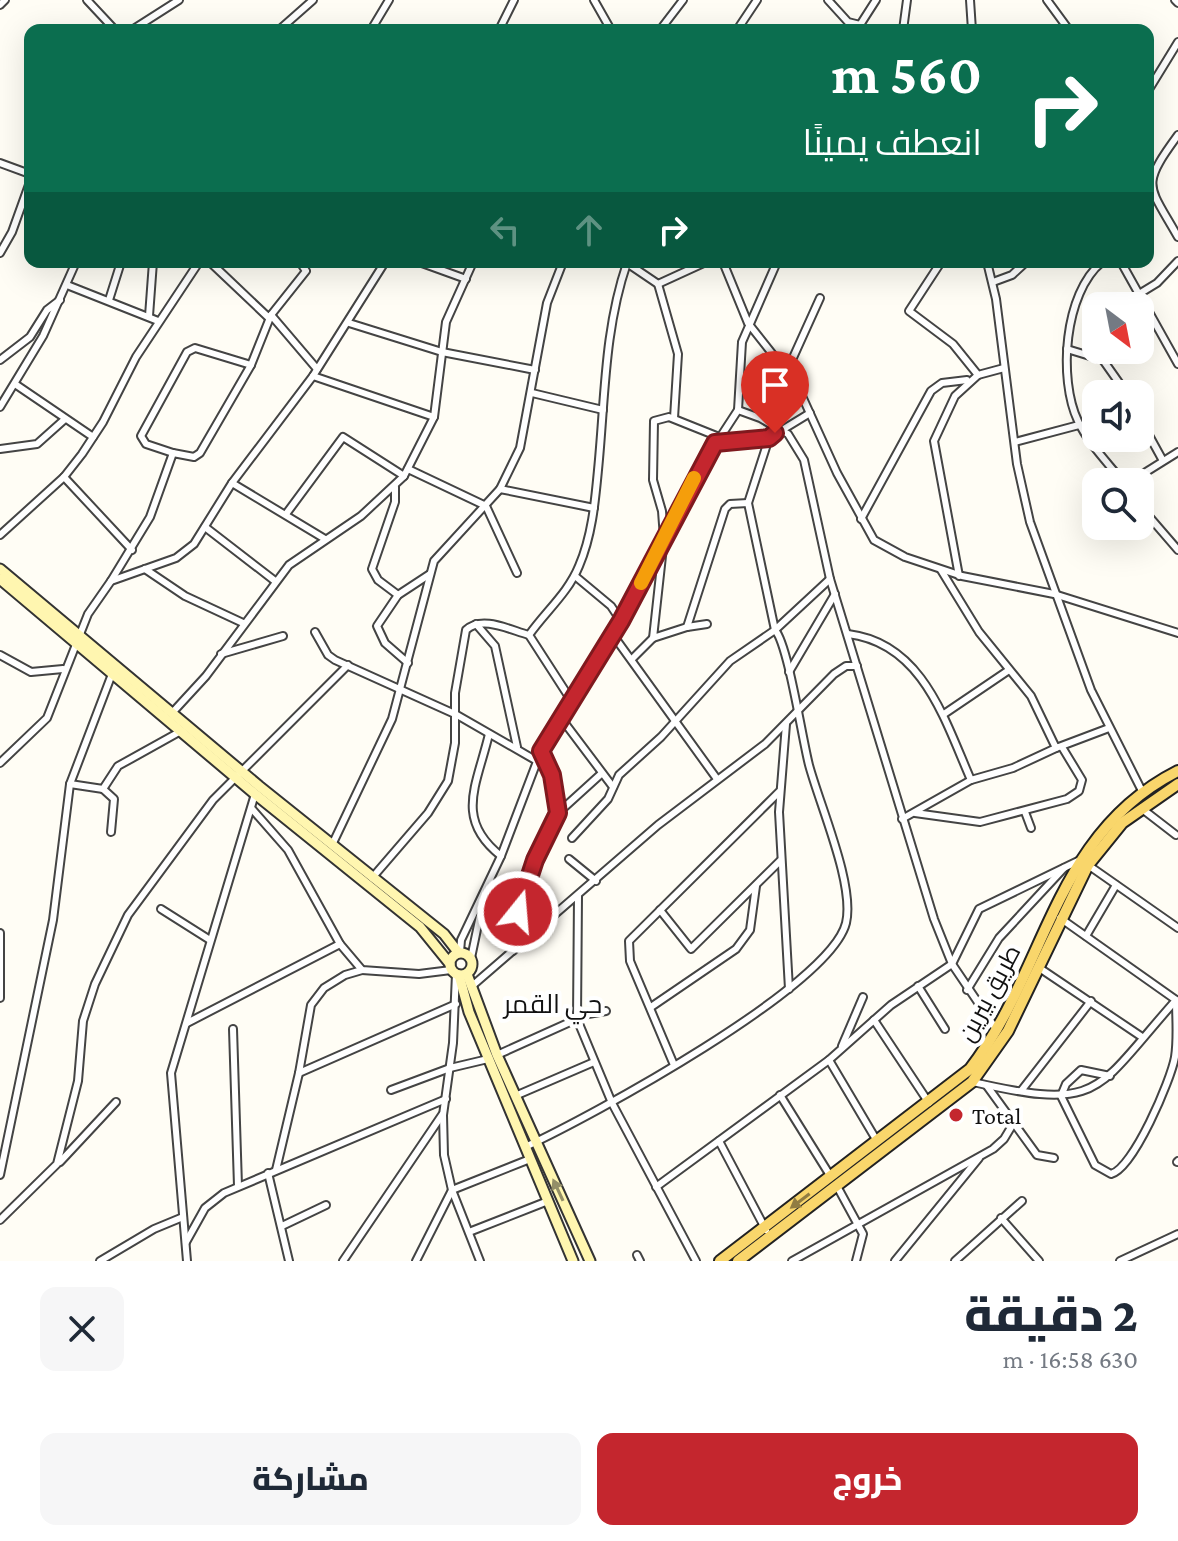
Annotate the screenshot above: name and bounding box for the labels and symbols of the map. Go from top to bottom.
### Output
north arrow [1082,292,1154,364]
pin [741,351,809,433]
position arrow [476,870,560,954]
street label: طريق بيرين [952,940,1027,1047]
district label: حي القمر [502,990,602,1025]
place label: Total [972,1102,1021,1129]
marker: Total [947,1106,965,1124]
one-way arrow [551,1178,565,1202]
one-way arrow [790,1192,810,1208]

